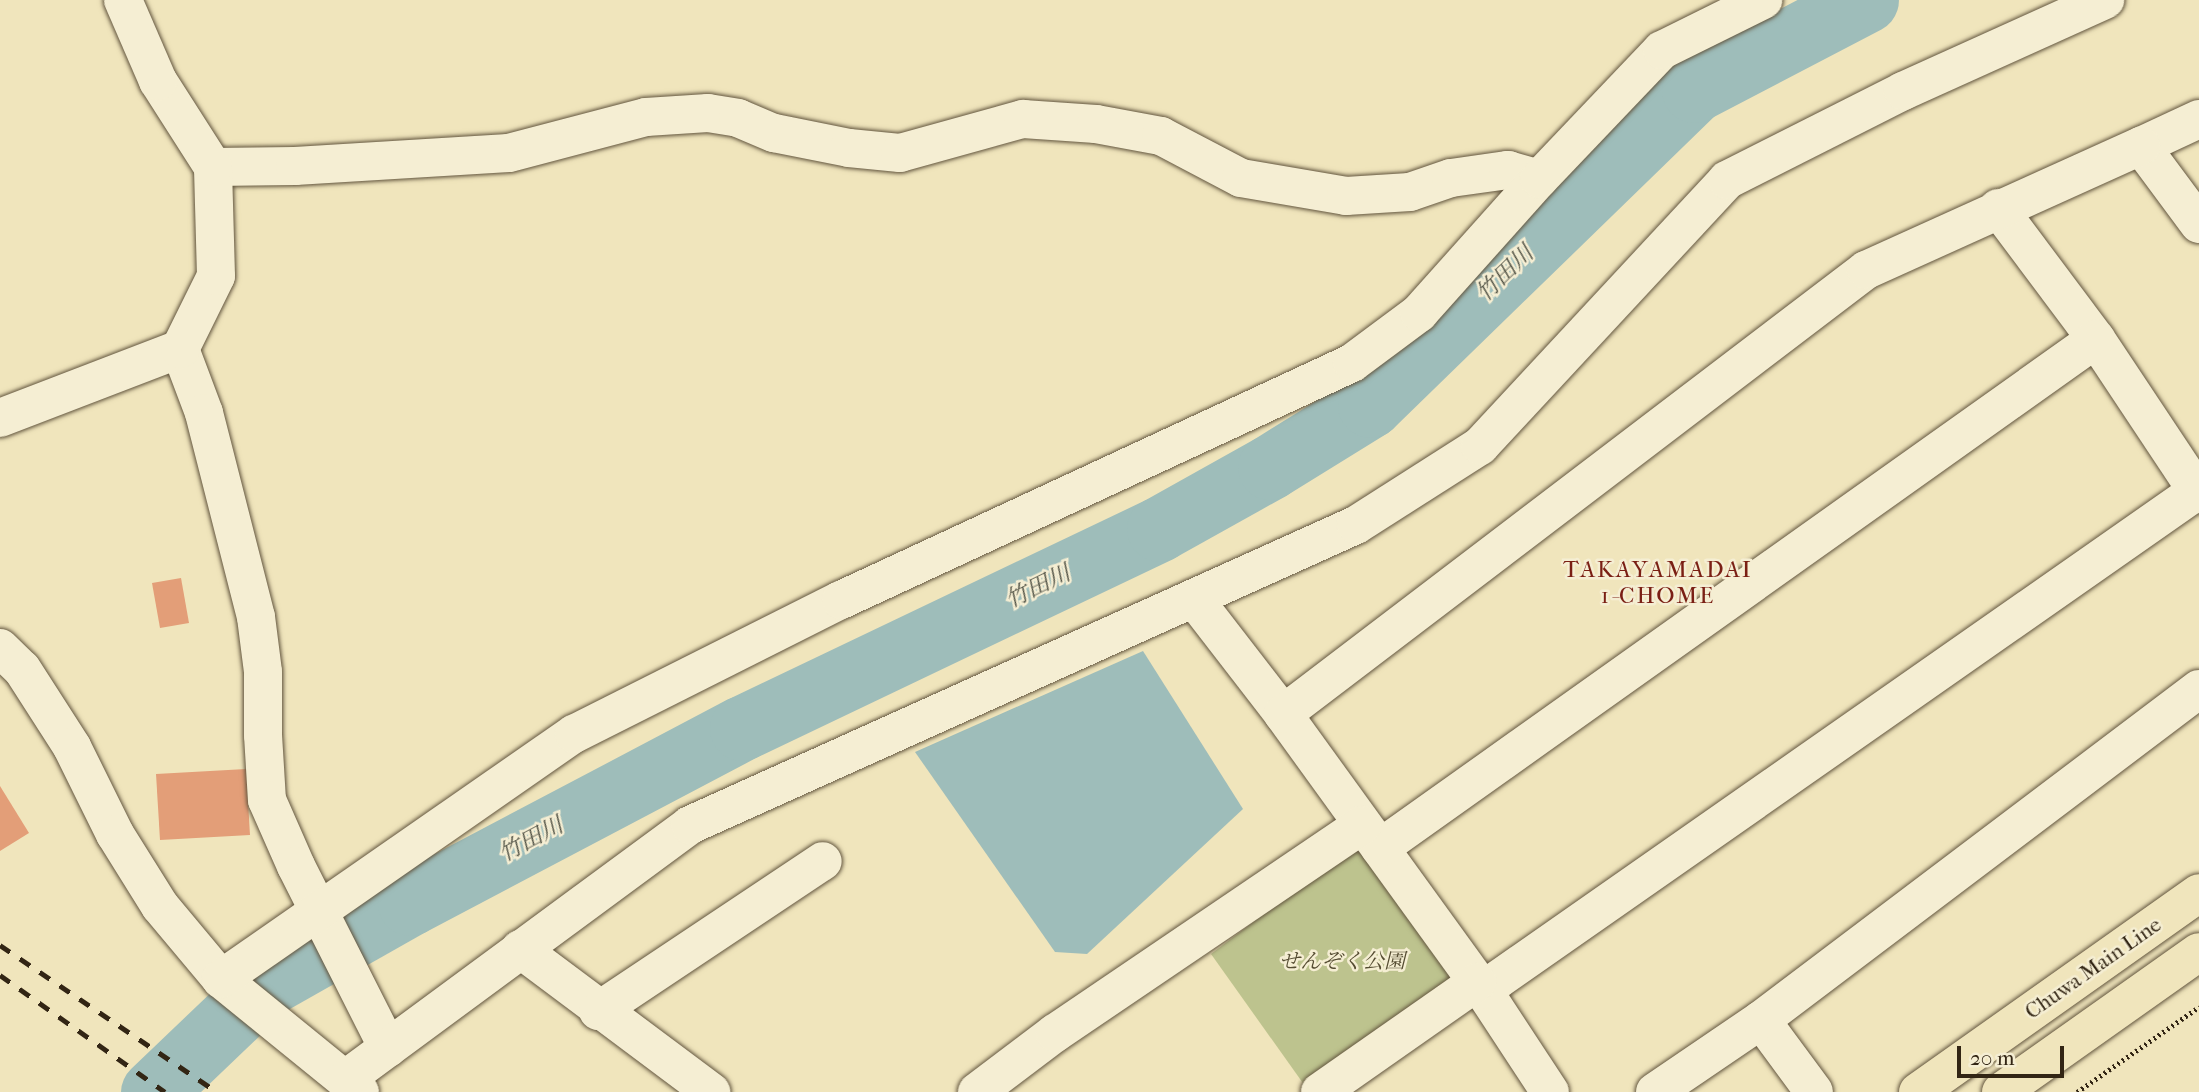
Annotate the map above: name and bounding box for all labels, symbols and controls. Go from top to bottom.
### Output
water label: 竹田川 [1471,240,1539,308]
district label: TAKAYAMADAI 1-CHOME [1565,556,1751,610]
water label: 竹田川 [1001,559,1075,615]
water label: 竹田川 [494,812,568,868]
street label: Chuwa Main Line [2020,912,2166,1024]
park label: せんぞく公園 [1279,948,1405,974]
scale bar [1961,1032,2068,1076]
text: 20 m [1970,1046,2014,1070]

